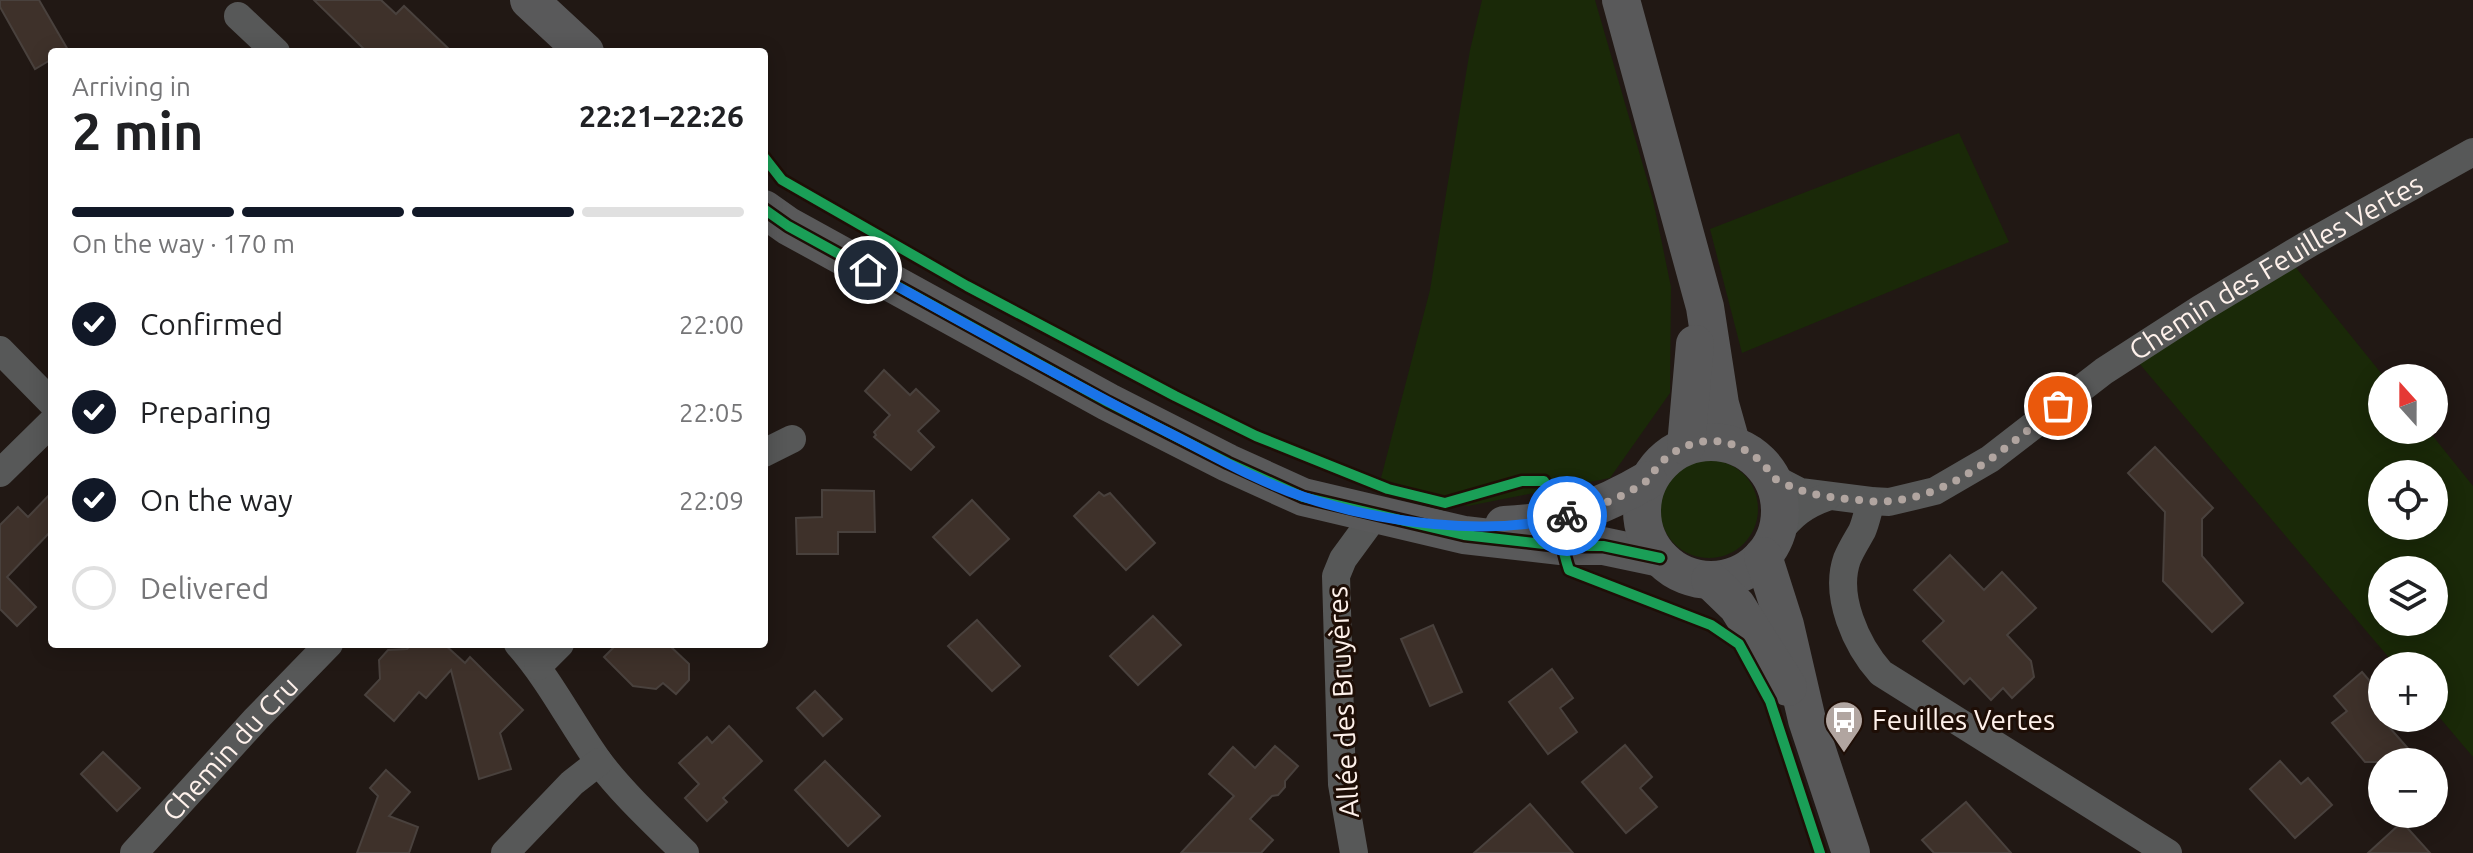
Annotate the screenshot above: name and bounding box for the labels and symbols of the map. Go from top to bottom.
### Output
street label: Chemin des Feuilles Vertes [2123,167,2428,366]
pin [834,236,902,304]
north arrow [2368,364,2448,444]
pin [2024,372,2092,440]
courier [1527,476,1607,556]
street label: Allée des Bruyères [1321,585,1364,819]
street label: Chemin du Cru [156,670,304,826]
bus stop icon: Feuilles Vertes [1823,699,1865,754]
place label: Feuilles Vertes [1872,704,2055,735]

